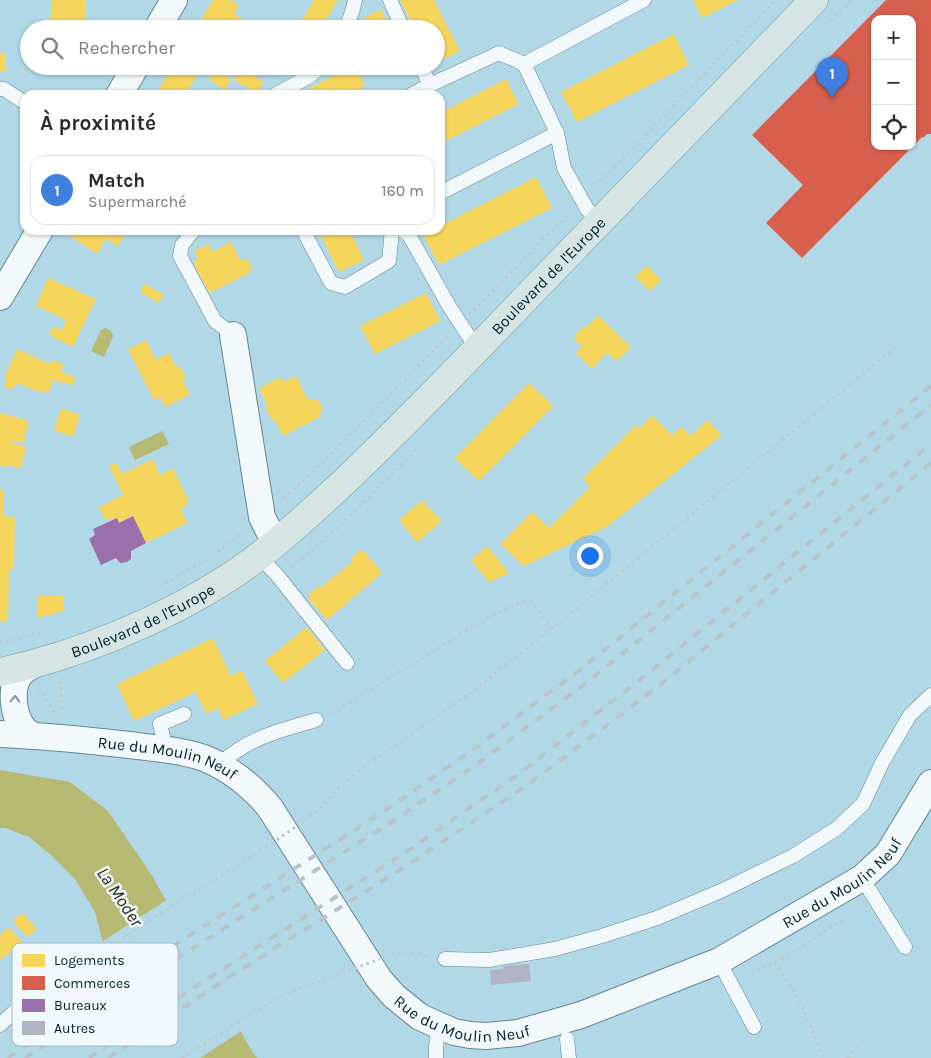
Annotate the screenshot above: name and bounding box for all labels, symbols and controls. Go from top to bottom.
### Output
map controls [871,15,916,150]
button: + [871,15,916,60]
search box [20,20,445,75]
icon: search [38,34,66,62]
text: Rechercher [78,37,175,59]
pin: 1 [816,57,848,98]
button: − [871,60,916,105]
button: locate [871,105,916,150]
text: À proximité [40,111,156,135]
text: Match [88,170,145,192]
text: 1 [54,181,60,200]
text: 160 m [381,181,424,200]
text: Supermarché [88,192,186,211]
street label: Boulevard de l'Europe [487,213,609,338]
your location [577,543,603,569]
street label: Boulevard de l'Europe [68,579,218,661]
one-way arrow [10,695,20,702]
street label: Rue du Moulin Neuf [97,732,241,783]
street label: Rue du Moulin Neuf [779,834,905,932]
water label: La Moder [92,863,148,932]
legend [12,943,178,1046]
text: Logements [54,952,125,969]
text: Commerces [54,975,130,992]
street label: Rue du Moulin Neuf [391,991,533,1046]
text: Bureaux [54,997,107,1014]
text: Autres [54,1020,95,1037]

